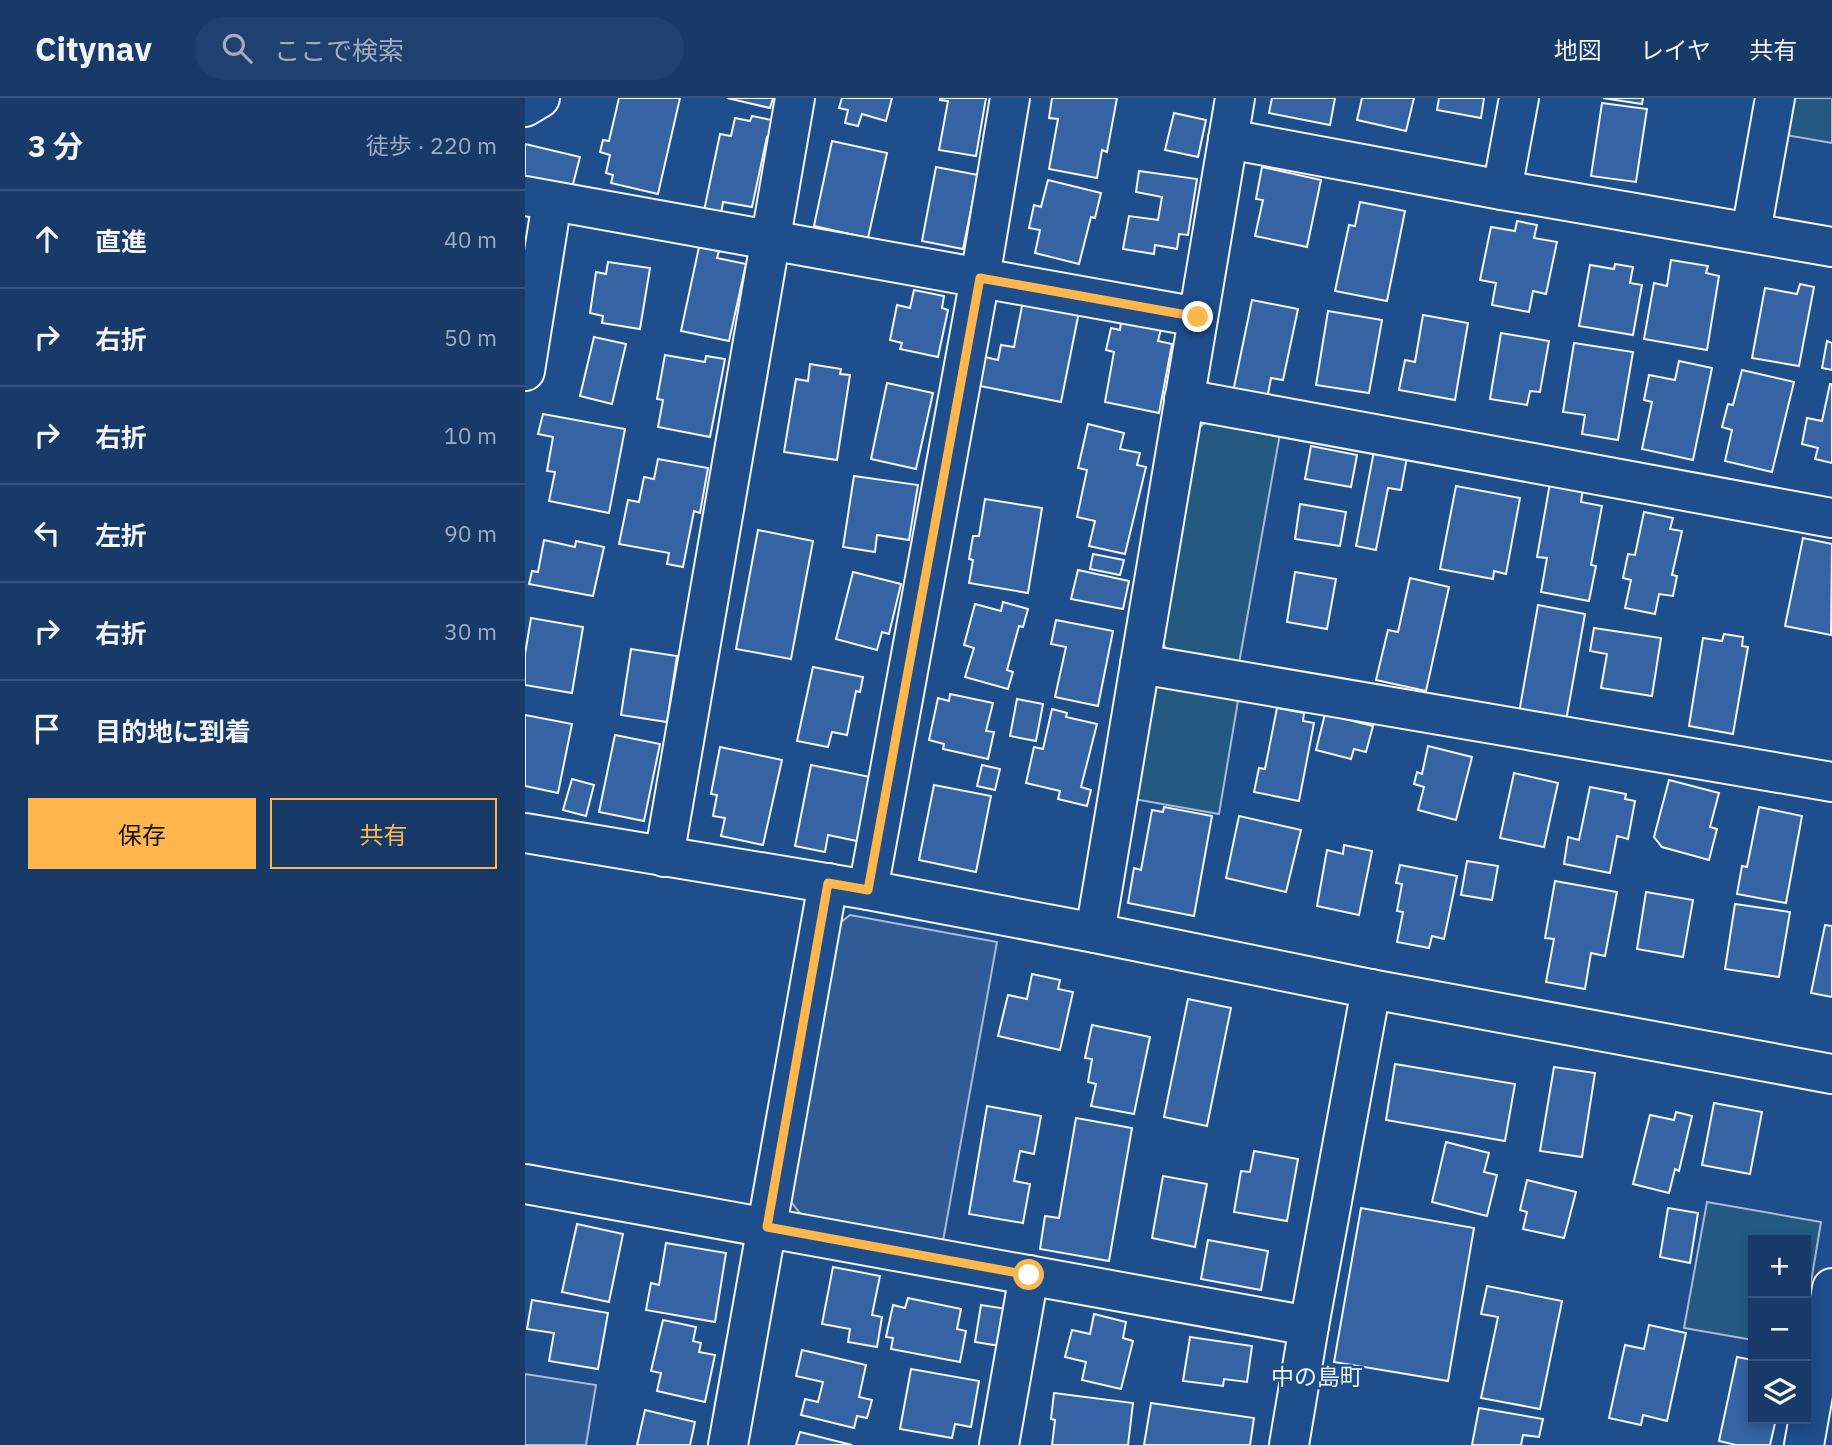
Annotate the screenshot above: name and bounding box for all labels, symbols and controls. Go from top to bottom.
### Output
search box [194,17,684,80]
text: Citynav [35,27,152,70]
icon: search [218,29,256,67]
text: ここで検索 [274,33,404,67]
text: 地図 [1554,34,1602,66]
text: レイヤ [1640,34,1711,66]
text: 共有 [1749,34,1797,66]
text: 3 分 [28,126,83,165]
text: 徒歩 · 220 m [366,130,497,160]
icon: ahead [28,220,66,258]
text: 直進 [95,224,147,258]
text: 40 m [444,224,497,254]
route end [1182,301,1213,332]
icon: right [28,318,66,356]
text: 右折 [95,322,147,356]
text: 50 m [444,322,497,352]
icon: right [28,416,66,454]
text: 右折 [95,420,147,454]
text: 10 m [444,420,497,450]
icon: left [28,514,66,552]
text: 左折 [95,518,147,552]
text: 90 m [444,518,497,548]
icon: right [28,612,66,650]
text: 右折 [95,616,147,650]
text: 30 m [444,616,497,646]
icon: arrive [28,710,66,748]
text: 目的地に到着 [95,714,251,748]
button: 保存 [28,798,256,869]
button: 共有 [270,798,497,869]
map controls [1748,1235,1811,1424]
button: + [1748,1235,1811,1298]
route start [1013,1259,1044,1290]
button: − [1748,1298,1811,1361]
district label: 中の島町 [1271,1361,1363,1391]
button: layers [1748,1361,1811,1424]

